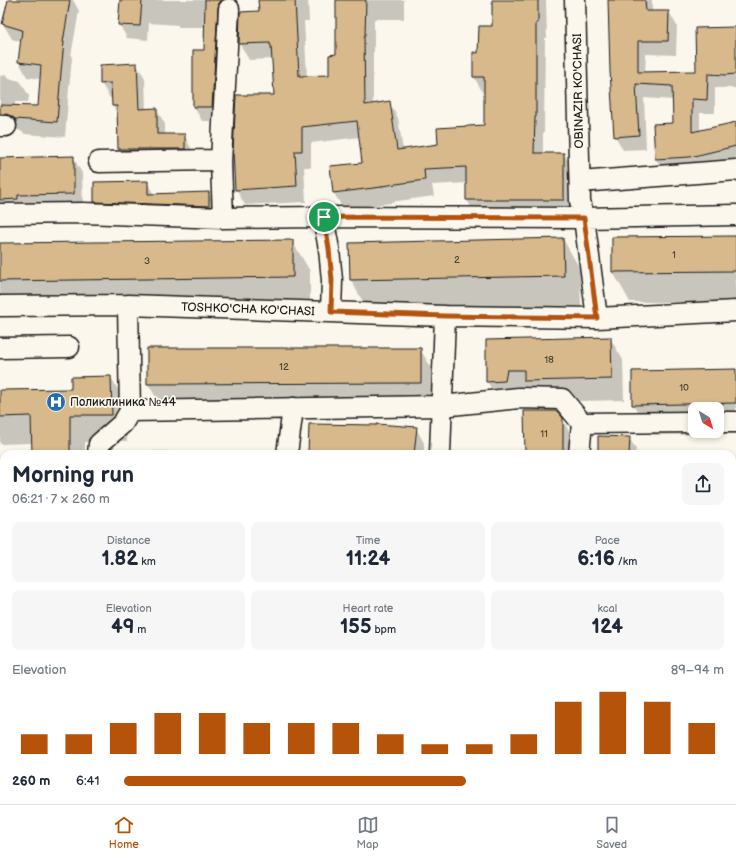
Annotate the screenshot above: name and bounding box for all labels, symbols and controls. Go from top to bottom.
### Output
street label: OBINAZIR KO'CHASI [570,33,587,149]
pin [307,200,341,234]
icon: arrive [313,206,335,228]
house number: 1 [672,249,676,261]
house number: 2 [454,254,460,266]
house number: 3 [144,255,150,267]
street label: TOSHKO'CHA KO'CHASI [181,300,315,319]
house number: 18 [544,354,554,366]
house number: 12 [279,361,289,373]
house number: 10 [679,382,689,394]
hospital icon: Поликлиника №44 [45,391,67,413]
place label: Поликлиника №44 [70,395,177,410]
north arrow [688,402,724,438]
map controls [688,402,724,438]
house number: 11 [540,428,548,440]
text: Morning run [12,462,134,489]
button: share [682,463,724,505]
text: 06:21 · 7 × 260 m [12,491,110,507]
text: Distance [107,534,151,547]
text: Time [356,534,380,547]
text: Pace [595,534,620,547]
text: 1.82 [102,547,138,571]
text: 11:24 [346,547,390,571]
text: 6:16 [577,547,615,571]
text: km [138,555,156,568]
text: /km [615,555,637,568]
text: Elevation [106,602,152,615]
text: Heart rate [343,602,393,615]
text: kcal [597,602,617,615]
text: 49 [111,615,134,639]
text: 155 [340,615,371,639]
text: 124 [592,615,623,639]
text: m [134,623,146,636]
text: bpm [371,623,396,636]
text: Elevation [12,662,66,678]
text: 89–94 m [671,662,724,678]
text: 260 m [12,773,50,789]
text: 6:41 [76,773,100,789]
tab: Home [109,814,139,851]
tab: Map [356,814,379,851]
tab: Saved [596,814,627,851]

